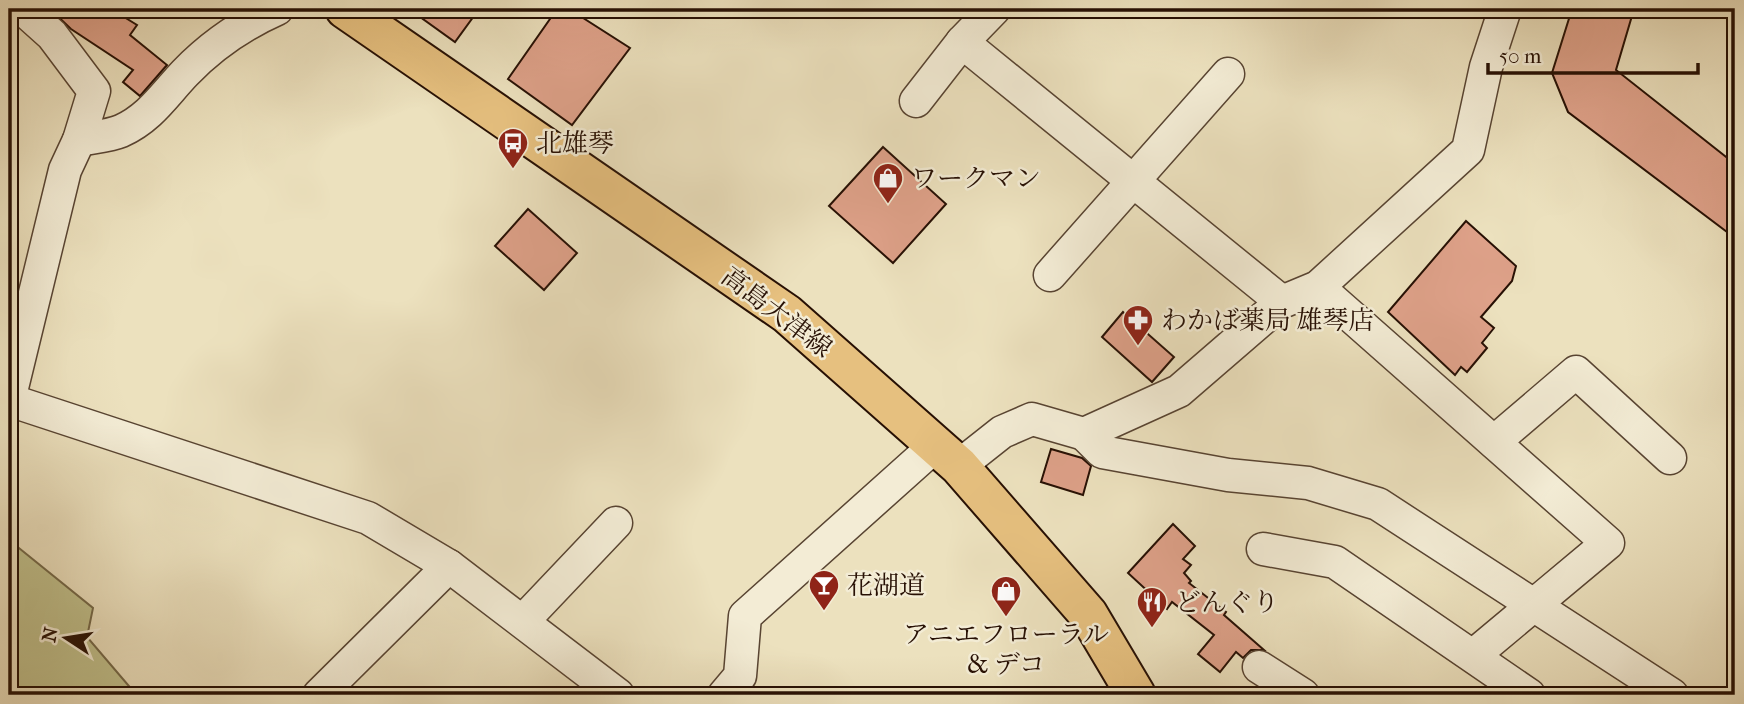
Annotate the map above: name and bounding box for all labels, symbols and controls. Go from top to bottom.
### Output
scale bar [1488,32,1698,76]
text: 50 m [1499,44,1542,68]
bus stop icon: 北雄琴 [496,126,530,170]
place label: 北雄琴 [536,128,614,159]
shop icon: ワークマン [871,161,905,205]
place label: ワークマン [911,163,1041,194]
street label: 高島大津線 [715,261,838,364]
pharmacy icon: わかば薬局 雄琴店 [1121,303,1155,347]
place label: わかば薬局 雄琴店 [1161,305,1375,336]
bar icon: 花湖道 [807,568,841,612]
place label: 花湖道 [847,570,925,601]
shop icon: アニエフローラル & デコ [989,574,1023,618]
restaurant icon: どんぐり [1135,585,1169,629]
place label: どんぐり [1175,587,1279,618]
north arrow [32,602,102,672]
place label: アニエフローラル & デコ [903,619,1109,680]
text: N [38,625,63,644]

